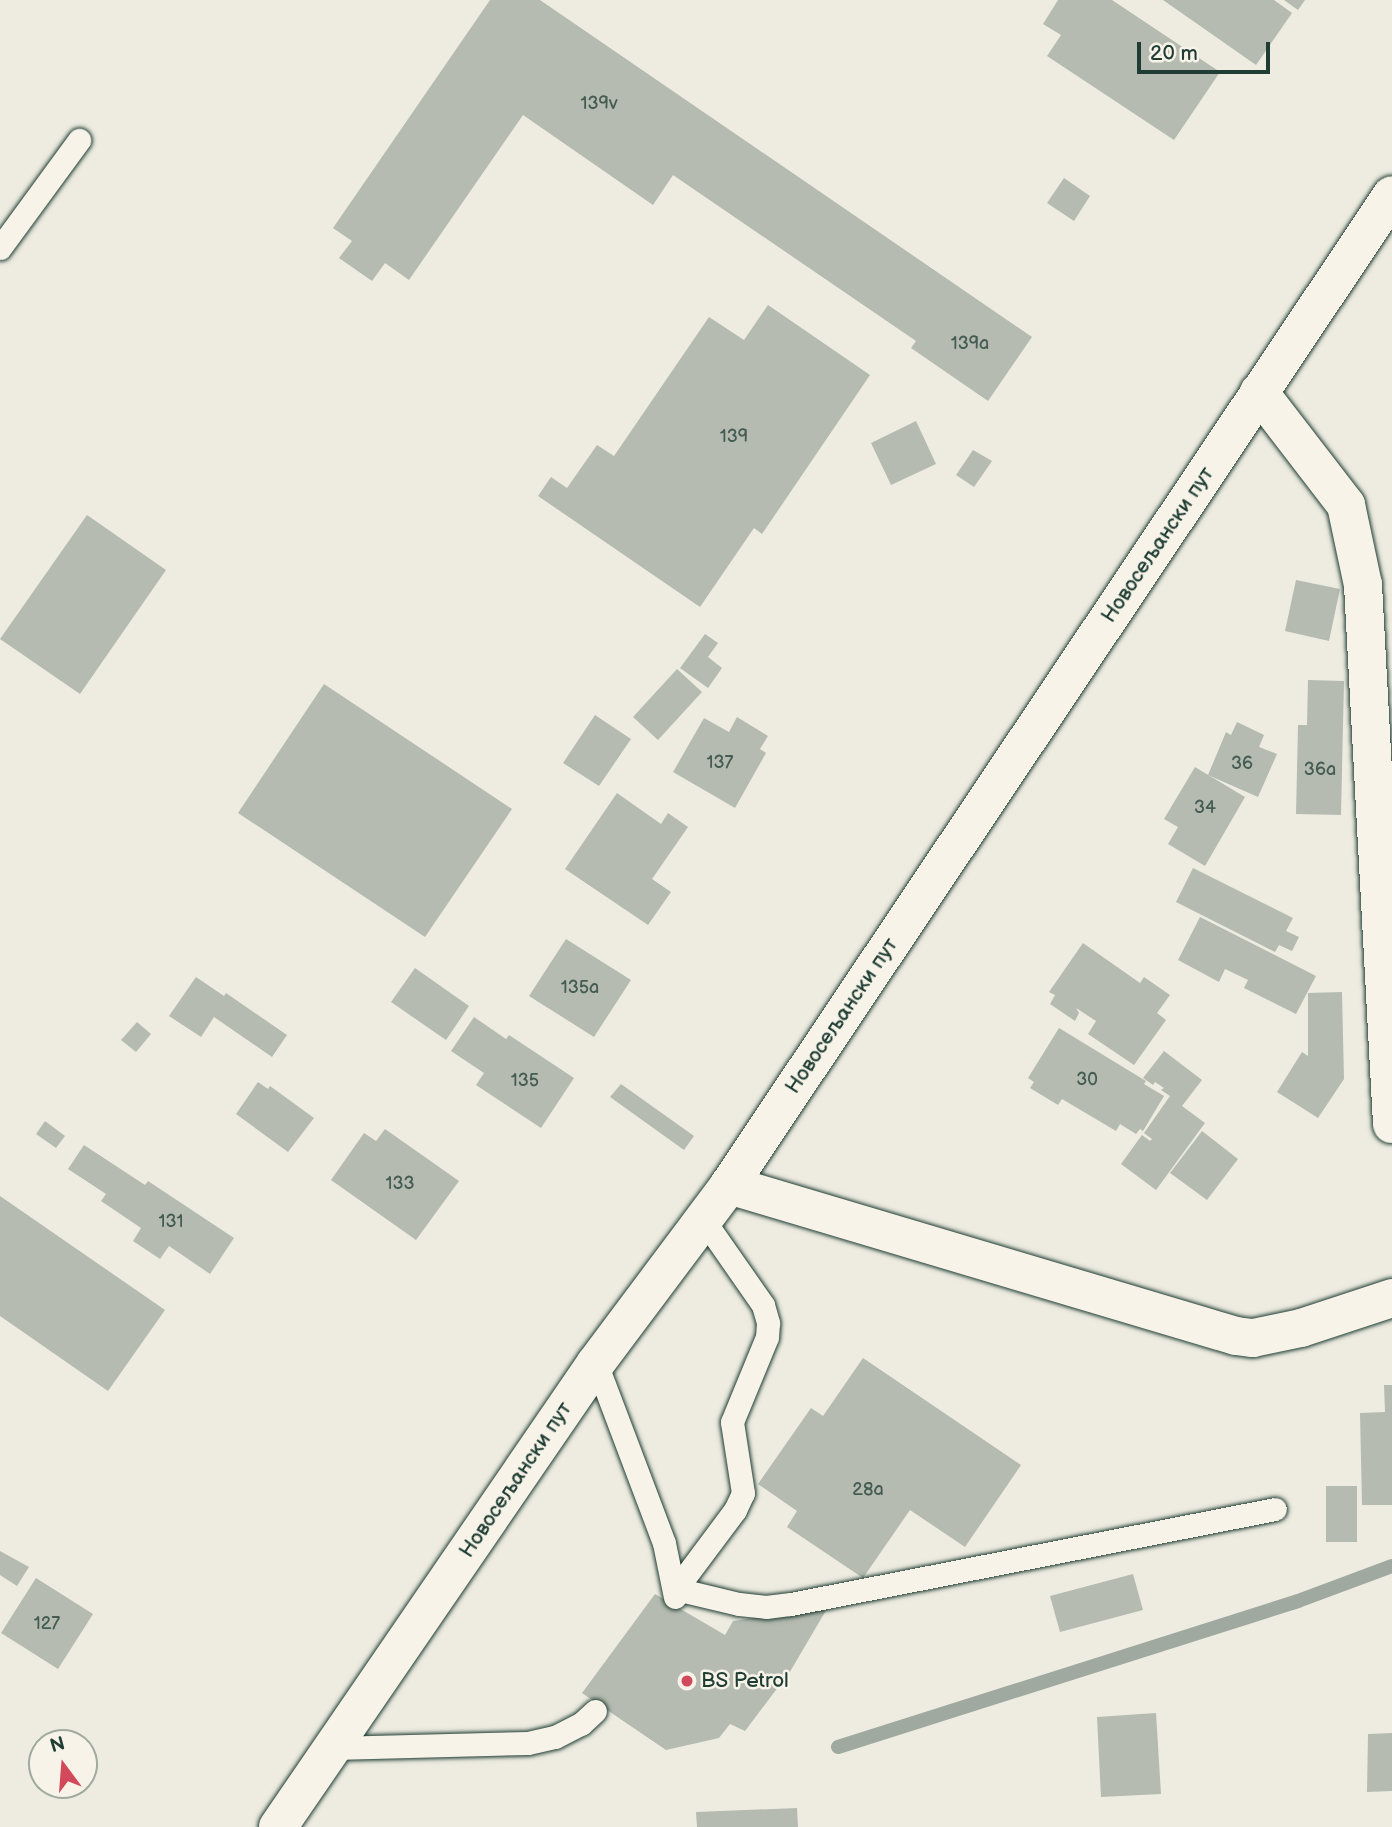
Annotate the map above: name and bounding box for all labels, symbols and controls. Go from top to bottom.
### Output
scale bar [1140,28,1273,72]
text: 20 m [1150,41,1198,66]
house number: 139v [580,93,618,115]
house number: 139a [951,333,989,355]
house number: 139 [720,426,748,448]
street label: Новосељански пут [1097,462,1219,628]
house number: 137 [707,752,733,774]
house number: 36 [1231,753,1253,775]
house number: 36a [1304,759,1336,781]
house number: 34 [1194,797,1216,819]
street label: Новосељански пут [781,933,903,1099]
house number: 135a [561,977,599,999]
house number: 30 [1076,1069,1098,1091]
house number: 135 [511,1070,539,1092]
house number: 133 [385,1173,415,1195]
house number: 131 [158,1211,184,1233]
street label: Новосељански пут [455,1397,577,1563]
house number: 28a [852,1479,884,1501]
house number: 127 [34,1613,60,1635]
place label: BS Petrol [701,1668,789,1694]
marker: BS Petrol [679,1673,695,1689]
north arrow [28,1729,98,1799]
text: N [48,1732,68,1758]

